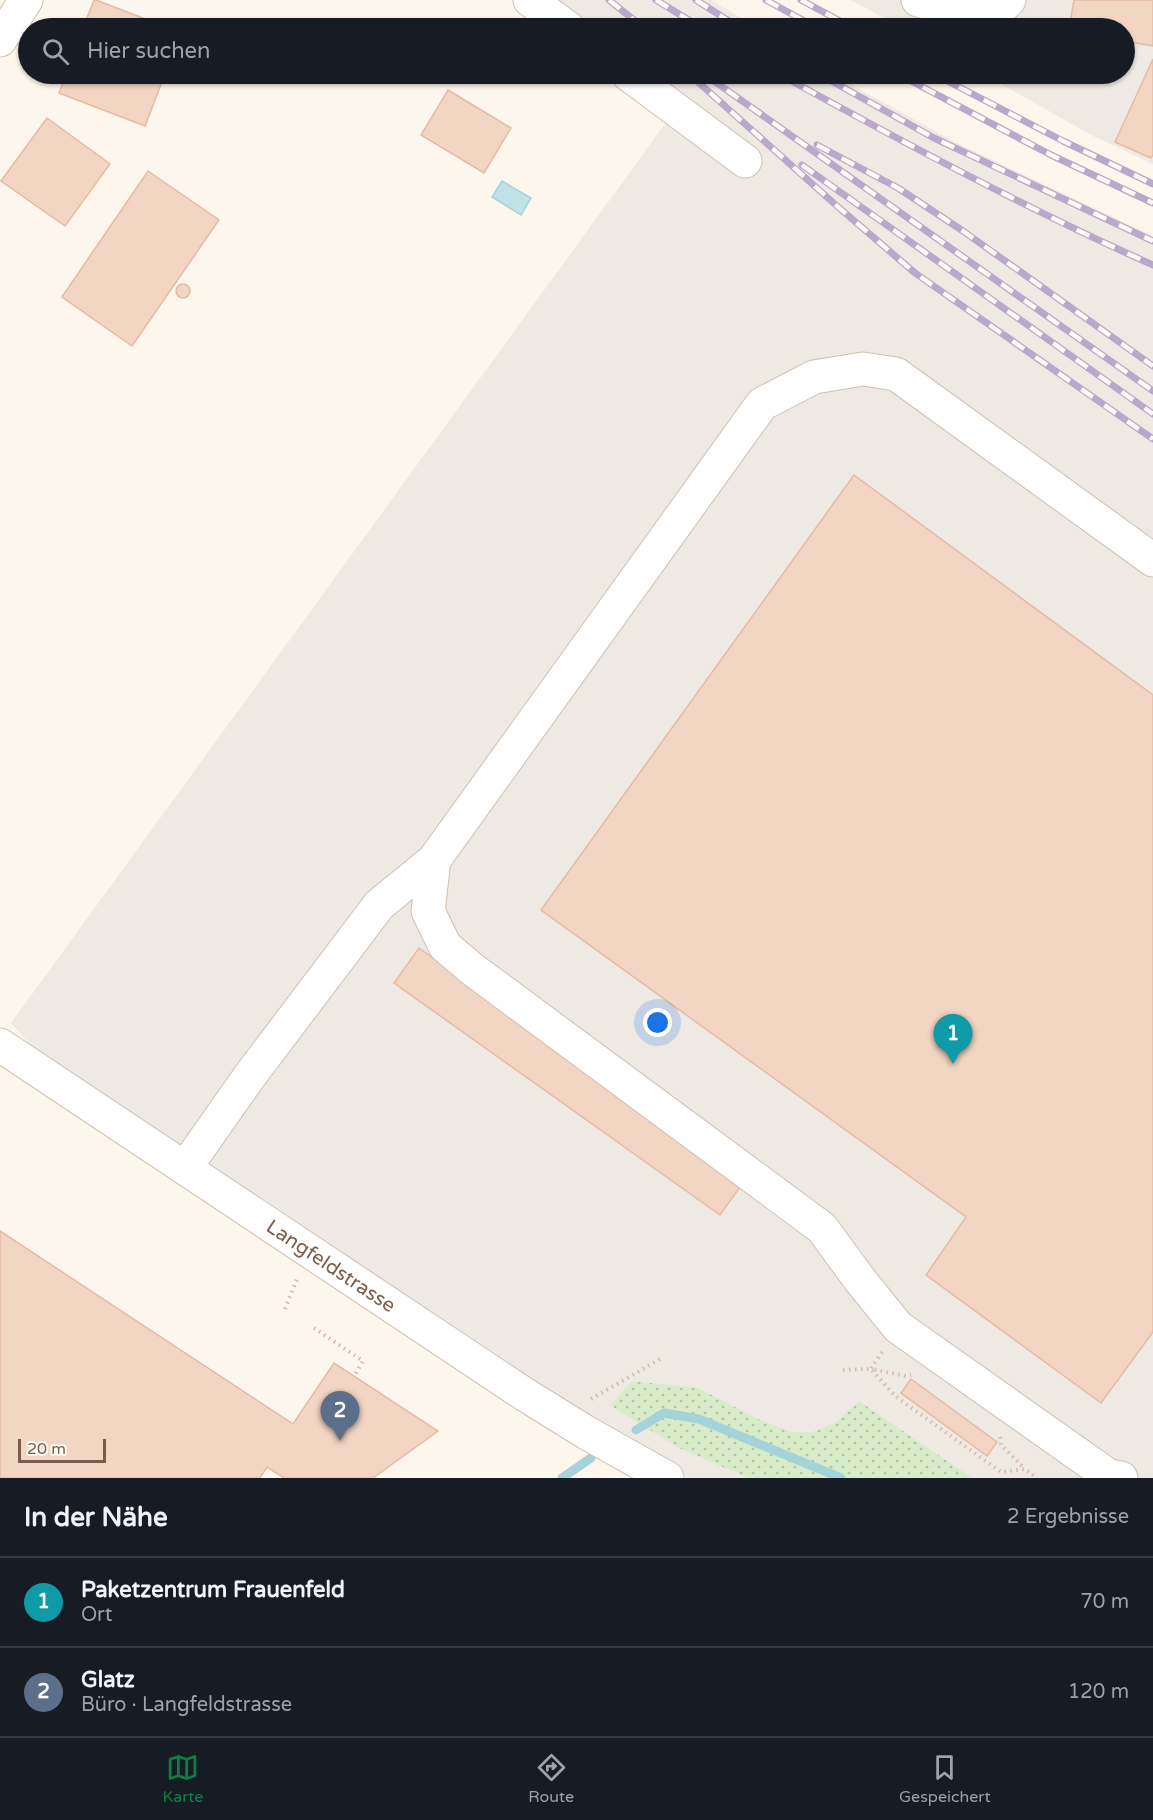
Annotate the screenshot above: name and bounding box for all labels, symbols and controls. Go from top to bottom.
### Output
search box [18,18,1135,84]
icon: search [39,35,72,68]
text: Hier suchen [87,38,210,64]
your location [643,1008,672,1037]
pin: 1 [934,1014,972,1064]
street label: Langfeldstrasse [262,1215,400,1318]
pin: 2 [320,1392,360,1441]
scale bar [18,1436,106,1464]
text: 20 m [27,1439,66,1459]
text: In der Nähe [24,1502,168,1533]
text: 2 Ergebnisse [1007,1505,1129,1529]
text: Paketzentrum Frauenfeld [81,1577,345,1603]
text: 1 [37,1590,50,1614]
text: 70 m [1080,1590,1129,1614]
text: Ort [81,1603,112,1627]
text: Glatz [81,1667,135,1693]
text: 2 [37,1680,50,1704]
text: 120 m [1068,1680,1129,1704]
text: Büro · Langfeldstrasse [81,1693,292,1717]
tab: Karte [162,1751,203,1807]
tab: Route [528,1751,574,1807]
tab: Gespeichert [899,1751,991,1807]

